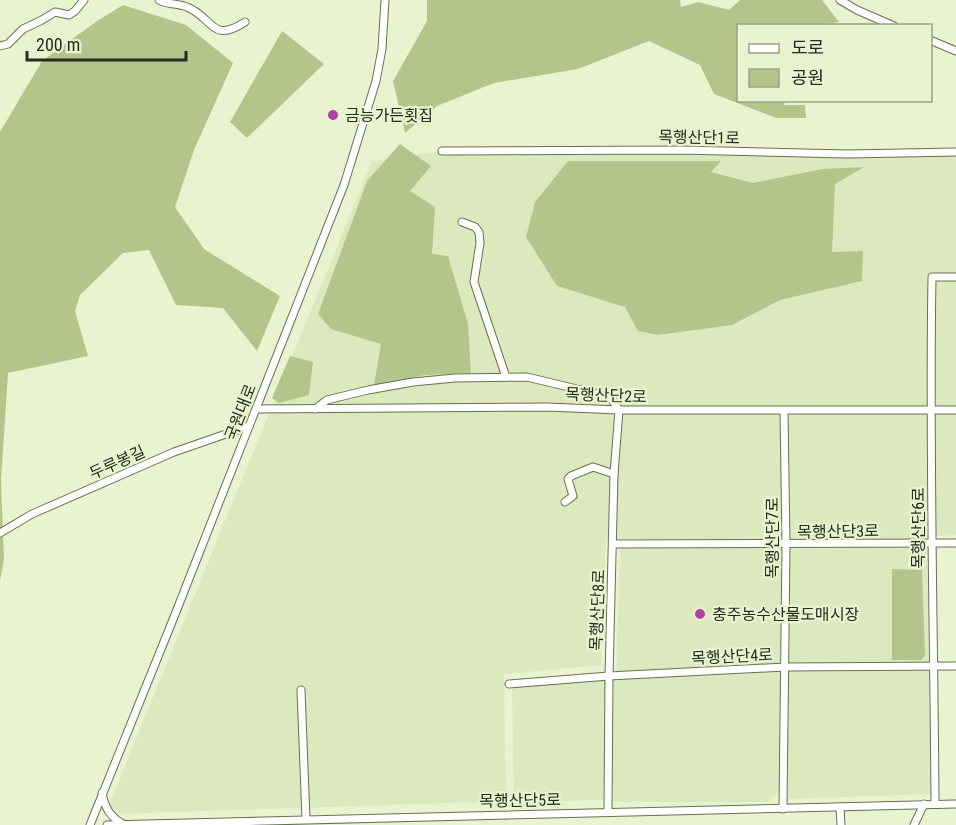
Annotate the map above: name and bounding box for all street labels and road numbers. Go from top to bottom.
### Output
street label: 목행산단1로 [658,127,740,148]
street label: 국원대로 [221,381,260,443]
street label: 목행산단2로 [565,385,647,406]
street label: 두루봉길 [86,442,148,483]
street label: 목행산단6로 [909,487,928,569]
street label: 목행산단7로 [763,497,782,579]
street label: 목행산단3로 [797,521,879,542]
street label: 목행산단8로 [587,569,608,651]
street label: 목행산단4로 [691,645,773,668]
street label: 목행산단5로 [479,790,561,811]

